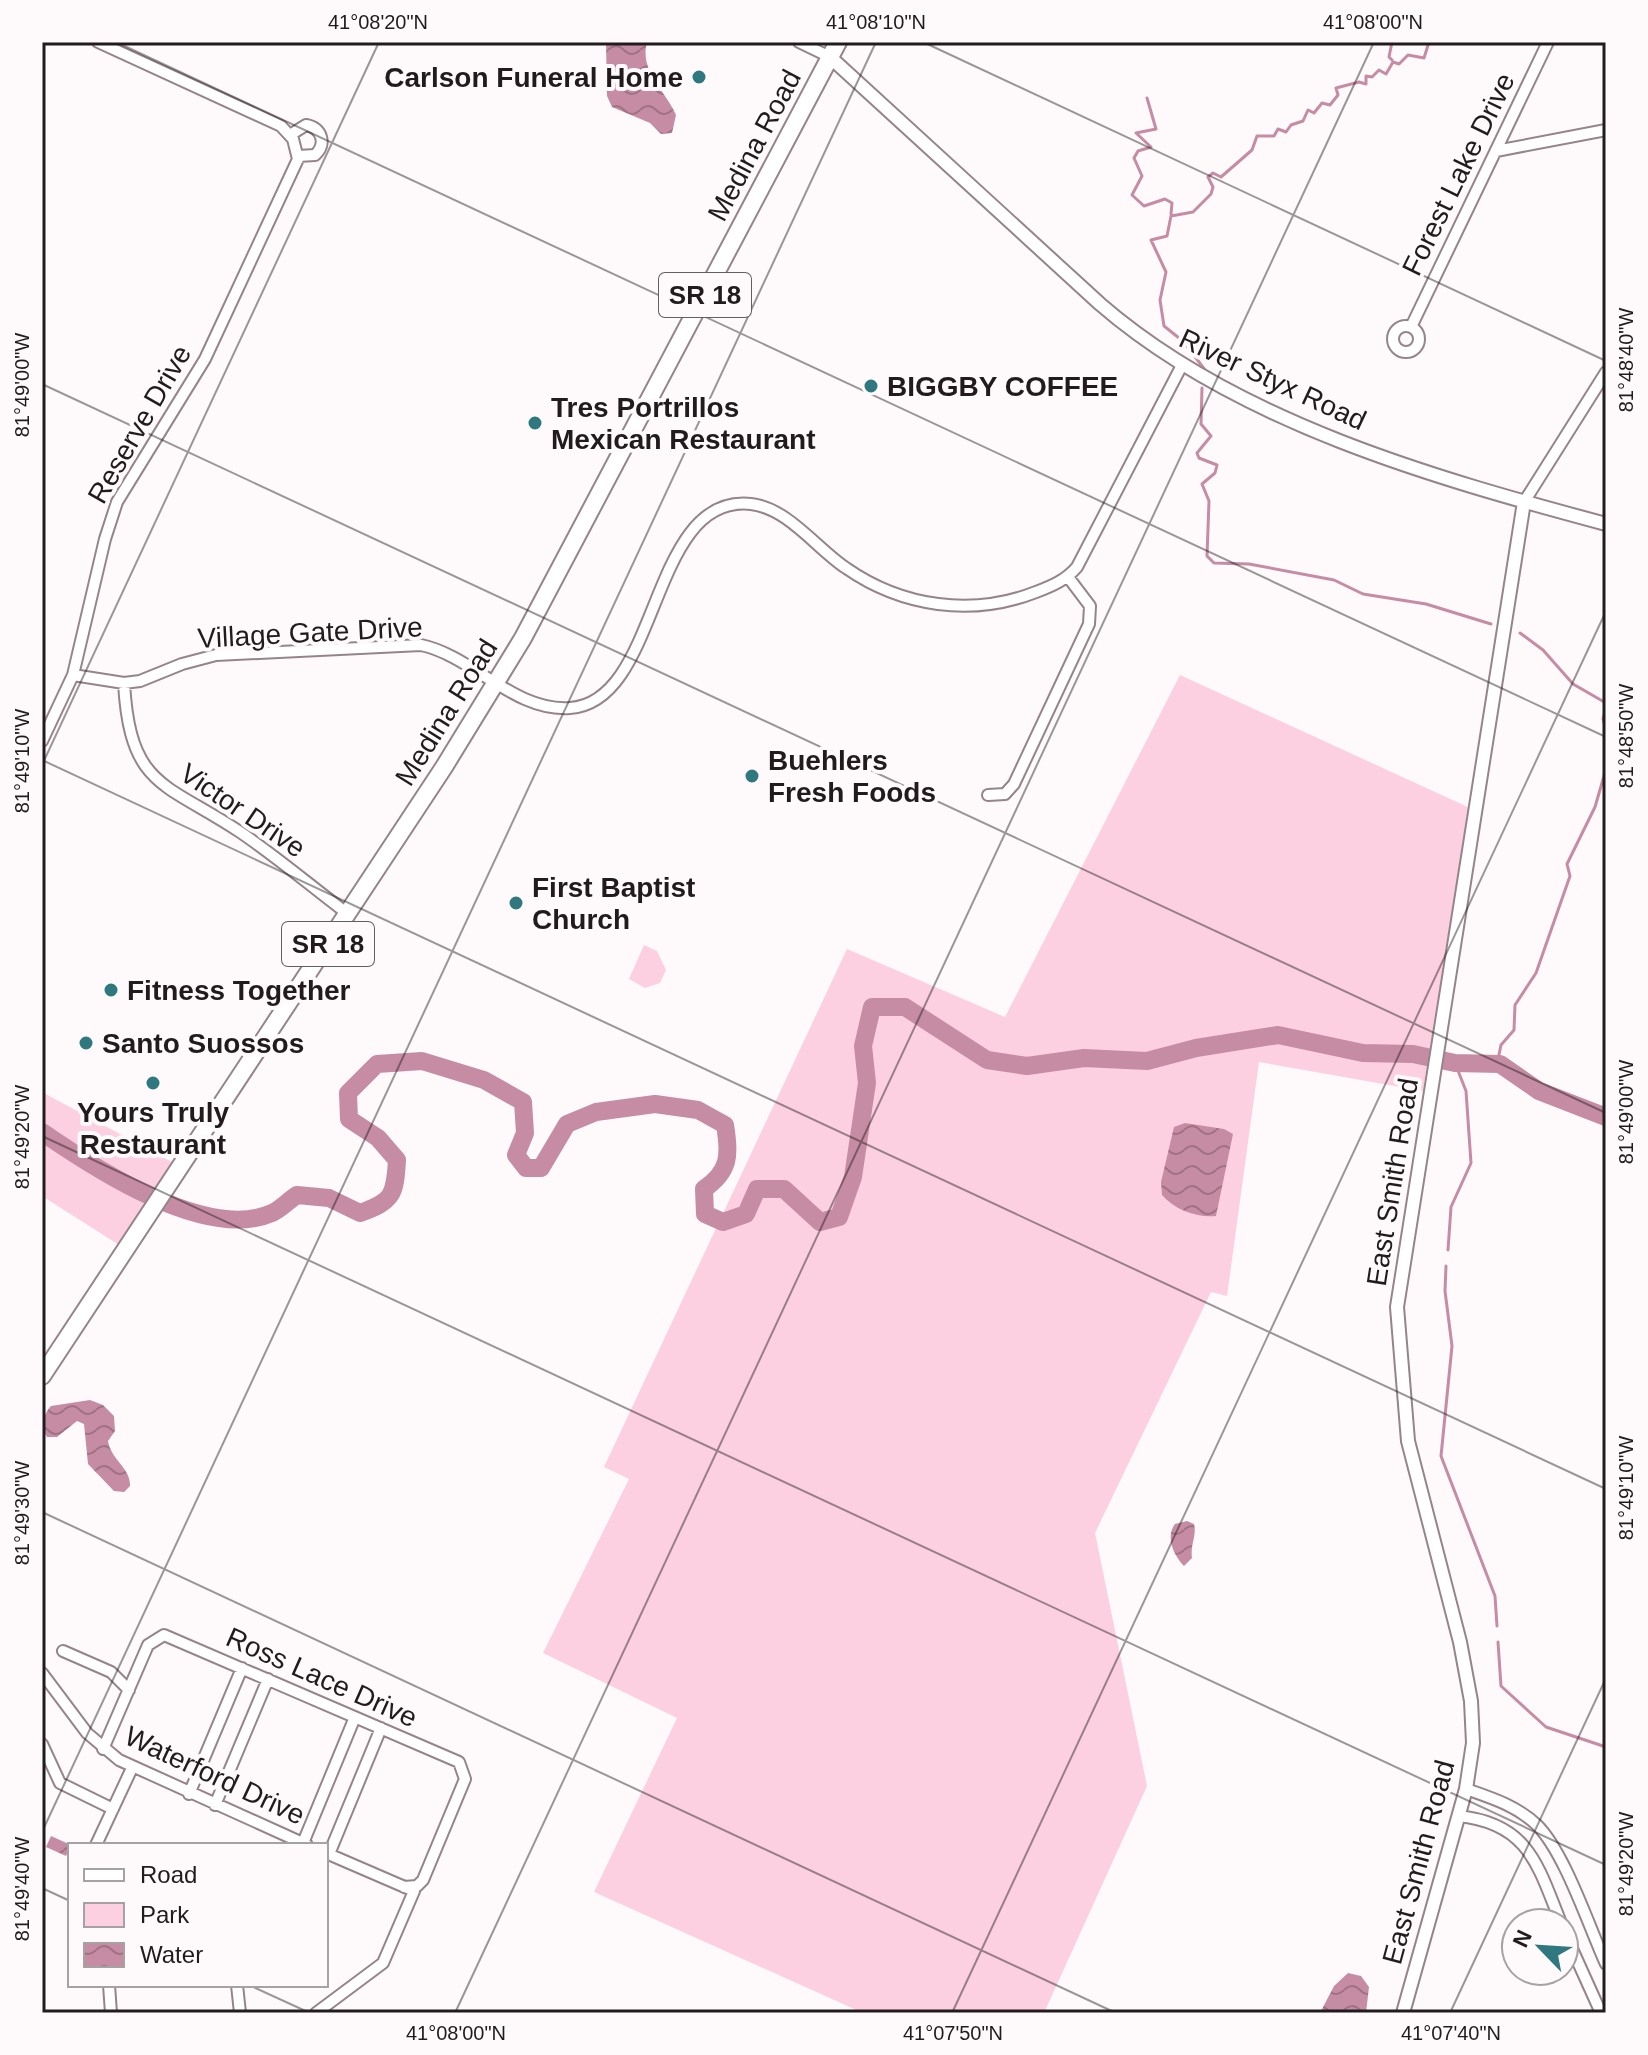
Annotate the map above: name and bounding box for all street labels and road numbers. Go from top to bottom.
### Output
street label: Medina Road [702,64,807,226]
street label: Forest Lake Drive [1396,68,1521,280]
road number: SR 18 [659,273,751,317]
street label: River Styx Road [1175,323,1371,436]
street label: Reserve Drive [82,340,197,509]
street label: Village Gate Drive [197,611,423,654]
street label: Medina Road [389,633,504,791]
street label: Victor Drive [174,757,311,864]
road number: SR 18 [282,922,374,966]
street label: East Smith Road [1361,1076,1424,1288]
street label: Ross Lace Drive [222,1622,422,1733]
street label: Waterford Drive [120,1720,310,1831]
street label: East Smith Road [1376,1757,1461,1968]

